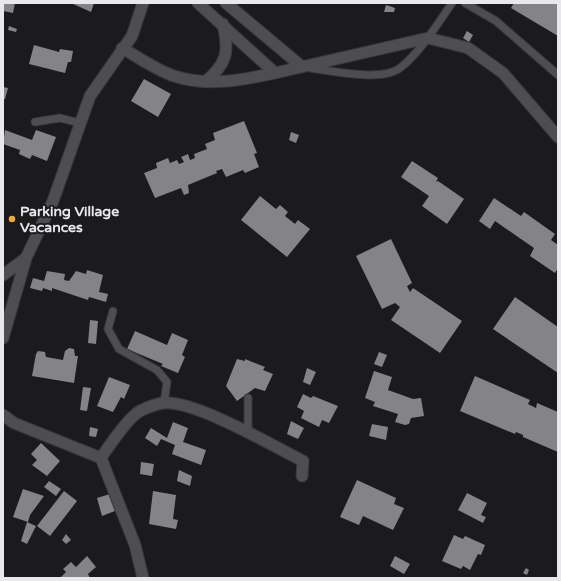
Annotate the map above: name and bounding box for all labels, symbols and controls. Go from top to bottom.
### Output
place label: Parking Village Vacances [20,203,119,236]
marker: Parking Village Vacances [7,214,17,224]

